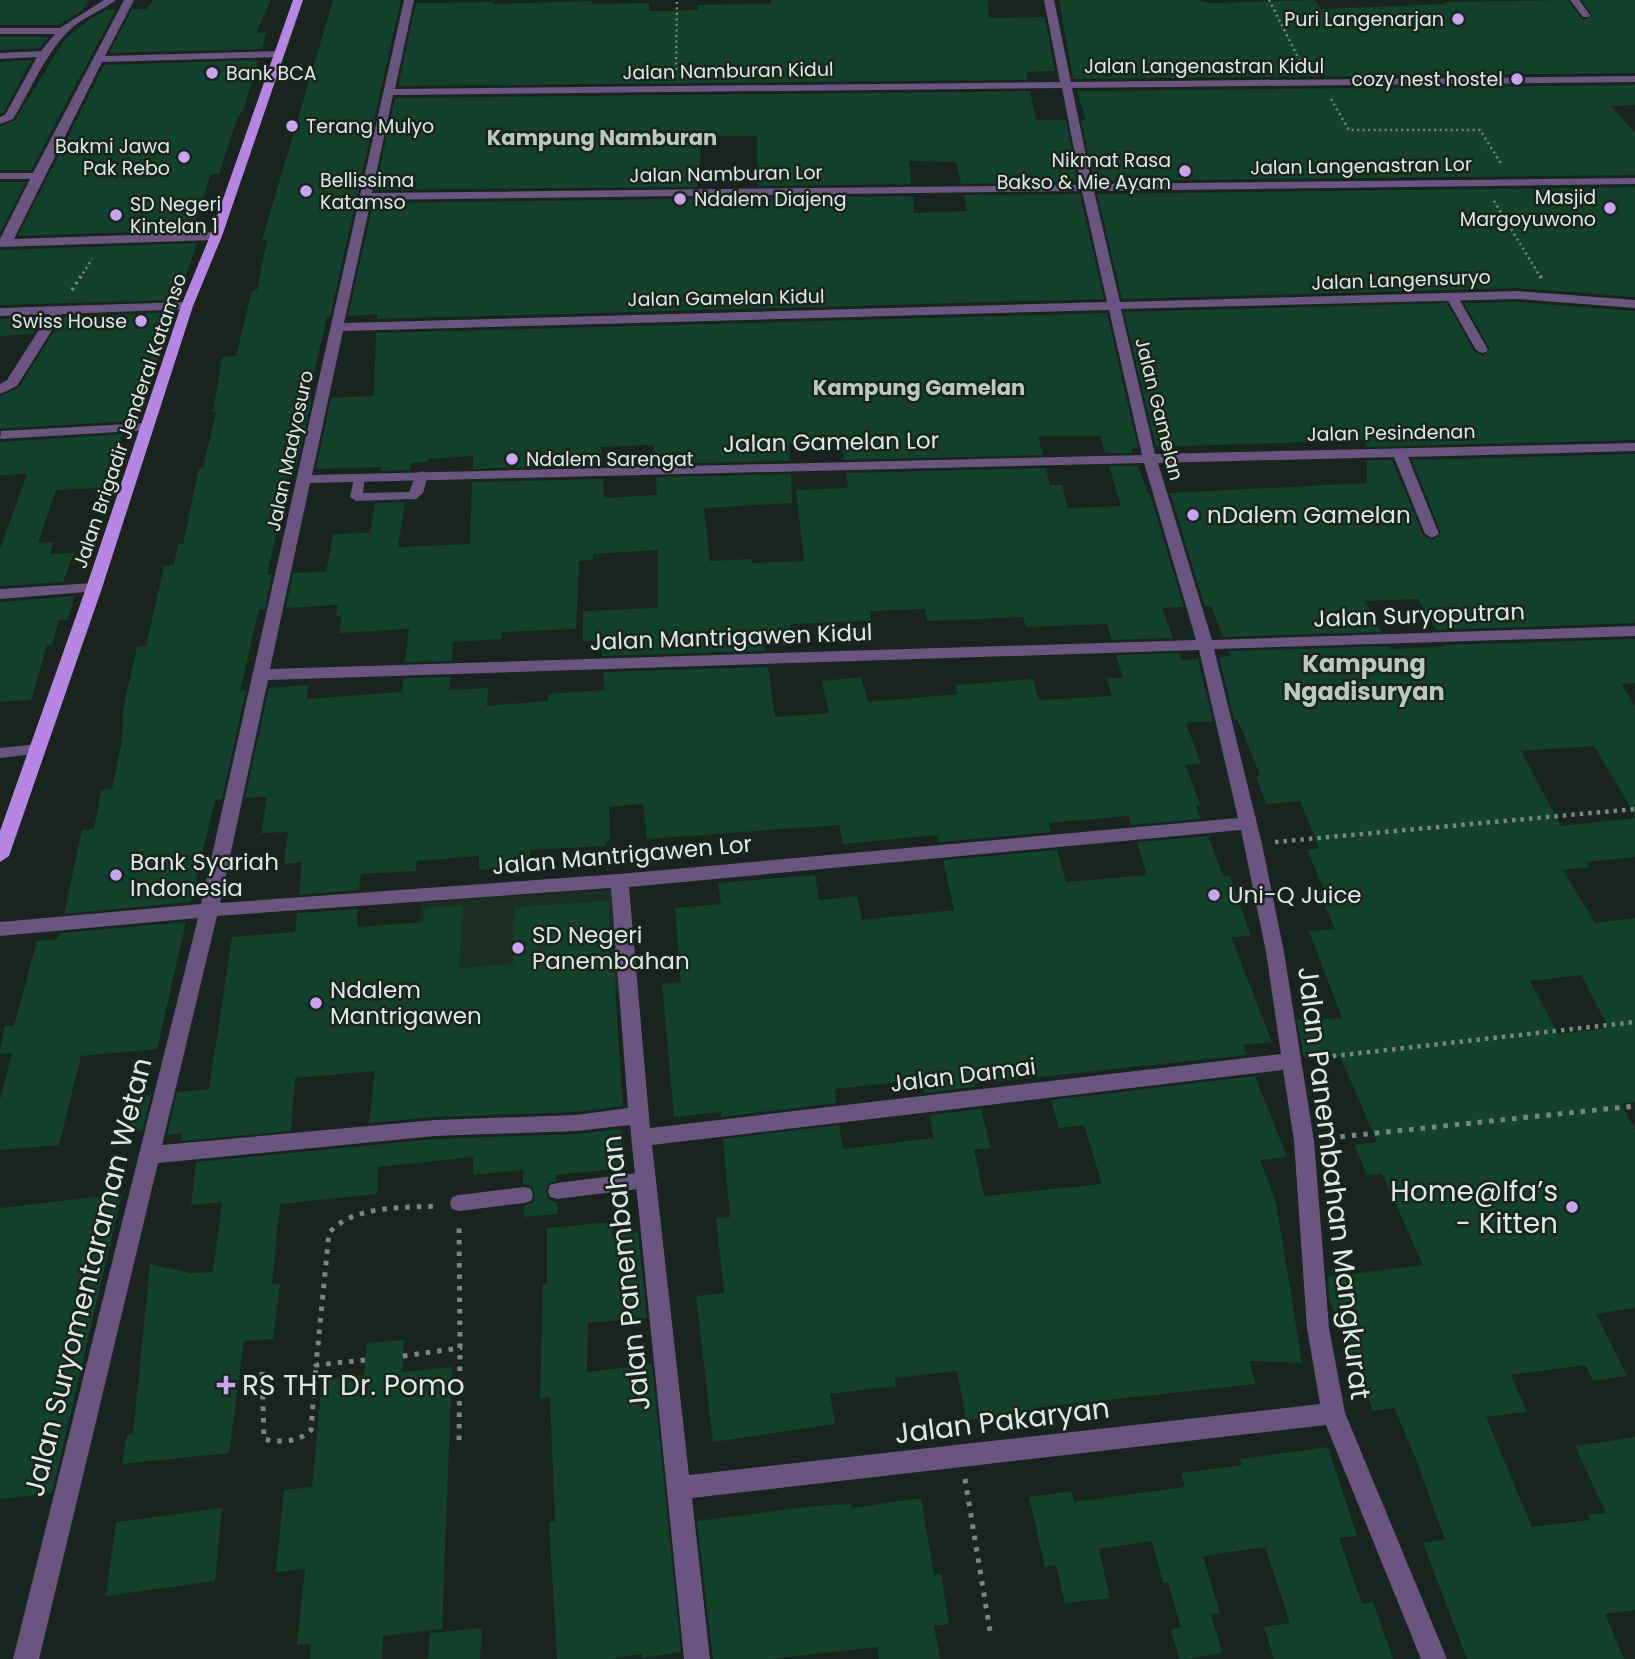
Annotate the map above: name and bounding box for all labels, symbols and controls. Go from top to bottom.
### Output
place label: Puri Langenarjan [1284,6,1444,33]
marker: Puri Langenarjan [1450,11,1466,27]
street label: Jalan Langenastran Kidul [1084,53,1324,80]
street label: Jalan Namburan Kidul [622,56,834,86]
place label: Bank BCA [226,60,317,87]
marker: Bank BCA [204,65,220,81]
place label: cozy nest hostel [1351,66,1503,93]
marker: cozy nest hostel [1509,71,1525,87]
place label: Terang Mulyo [306,113,434,140]
marker: Terang Mulyo [284,118,300,134]
district label: Kampung Namburan [487,123,717,152]
place label: Bakmi Jawa Pak Rebo [55,133,170,182]
place label: Nikmat Rasa Bakso & Mie Ayam [997,147,1171,196]
marker: Bakmi Jawa Pak Rebo [176,149,192,165]
street label: Jalan Langenastran Lor [1250,151,1472,181]
street label: Jalan Namburan Lor [629,159,823,189]
marker: Nikmat Rasa Bakso & Mie Ayam [1177,163,1193,179]
place label: Bellissima Katamso [320,167,414,216]
marker: Bellissima Katamso [298,183,314,199]
place label: Masjid Margoyuwono [1460,184,1596,233]
place label: Ndalem Diajeng [694,186,847,213]
place label: SD Negeri Kintelan 1 [130,191,221,240]
marker: Ndalem Diajeng [672,191,688,207]
marker: Masjid Margoyuwono [1602,200,1618,216]
marker: SD Negeri Kintelan 1 [108,207,124,223]
street label: Jalan Langensuryo [1311,263,1491,297]
street label: Jalan Brigadir Jenderal Katamso [67,270,193,572]
street label: Jalan Gamelan Kidul [627,283,825,313]
place label: Swiss House [12,308,127,335]
marker: Swiss House [133,313,149,329]
street label: Jalan Gamelan [1128,335,1190,483]
street label: Jalan Madyosuro [260,368,320,534]
district label: Kampung Gamelan [813,373,1025,402]
street label: Jalan Pesindenan [1306,418,1476,448]
street label: Jalan Gamelan Lor [722,424,940,460]
place label: Ndalem Sarengat [526,446,694,473]
marker: Ndalem Sarengat [504,451,520,467]
place label: nDalem Gamelan [1207,499,1411,531]
marker: nDalem Gamelan [1185,507,1201,523]
street label: Jalan Suryoputran [1313,595,1525,635]
street label: Jalan Mantrigawen Kidul [589,616,873,658]
district label: Kampung Ngadisuryan [1283,647,1445,708]
street label: Jalan Mantrigawen Lor [491,828,753,882]
place label: Bank Syariah Indonesia [130,846,279,904]
marker: Bank Syariah Indonesia [108,867,124,883]
place label: Uni-Q Juice [1228,879,1362,911]
marker: Uni-Q Juice [1206,887,1222,903]
place label: SD Negeri Panembahan [532,919,690,977]
marker: SD Negeri Panembahan [510,940,526,956]
street label: Jalan Panembahan Mangkurat [1288,964,1380,1402]
place label: Ndalem Mantrigawen [330,974,482,1032]
marker: Ndalem Mantrigawen [308,995,324,1011]
street label: Jalan Damai [888,1050,1038,1100]
street label: Jalan Suryomentaraman Wetan [15,1053,161,1501]
street label: Jalan Panembahan [592,1133,660,1413]
place label: Home@Ifa’s - Kitten [1390,1172,1558,1243]
marker: Home@Ifa’s - Kitten [1564,1199,1580,1215]
place label: RS THT Dr. Pomo [242,1366,465,1405]
marker: RS THT Dr. Pomo [216,1375,236,1395]
street label: Jalan Pakaryan [892,1388,1112,1454]

